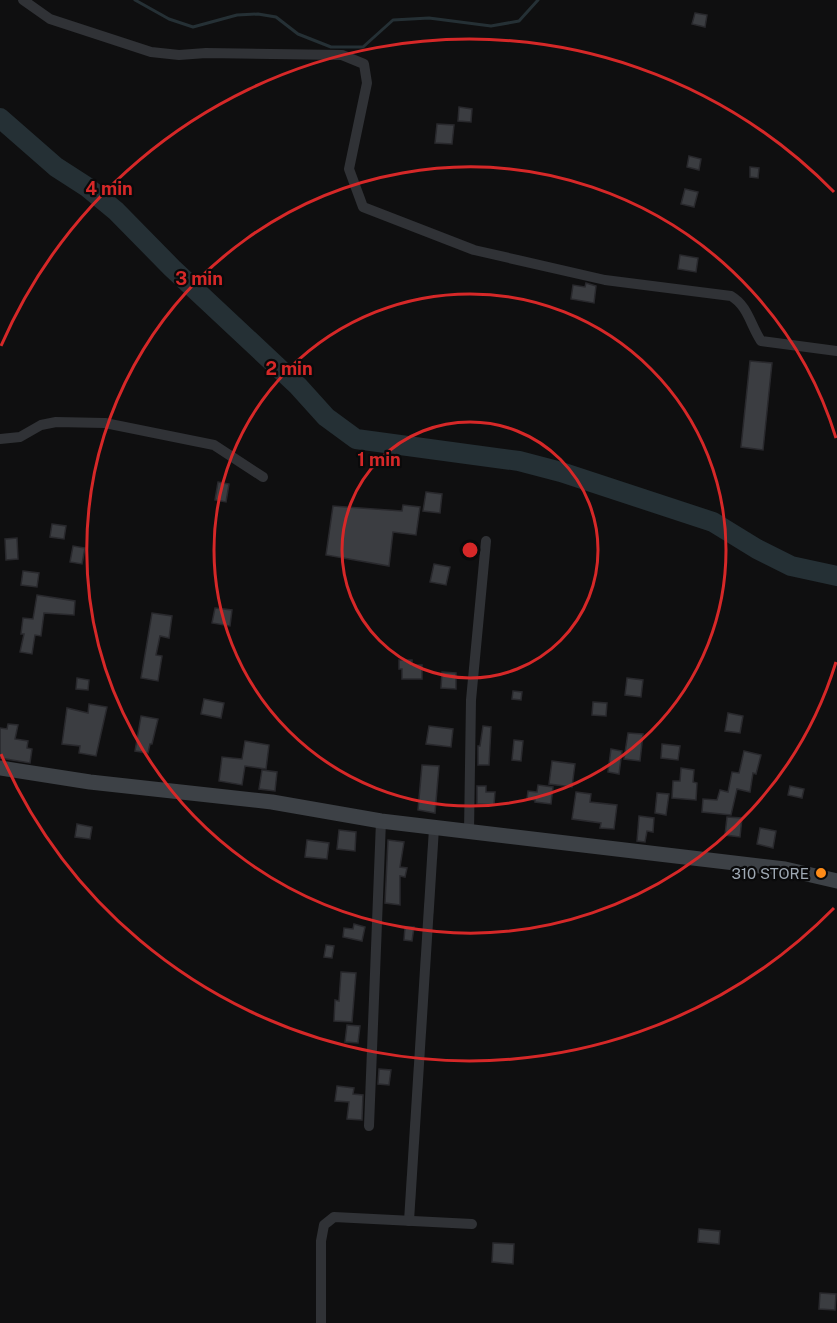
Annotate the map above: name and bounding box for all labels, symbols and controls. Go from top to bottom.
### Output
text: 4 min [85,178,133,199]
text: 3 min [175,268,223,289]
text: 2 min [265,358,313,379]
text: 1 min [357,449,401,470]
centre of rings [460,540,480,560]
place label: 310 STORE [732,865,809,882]
marker: 310 STORE [814,866,828,880]

